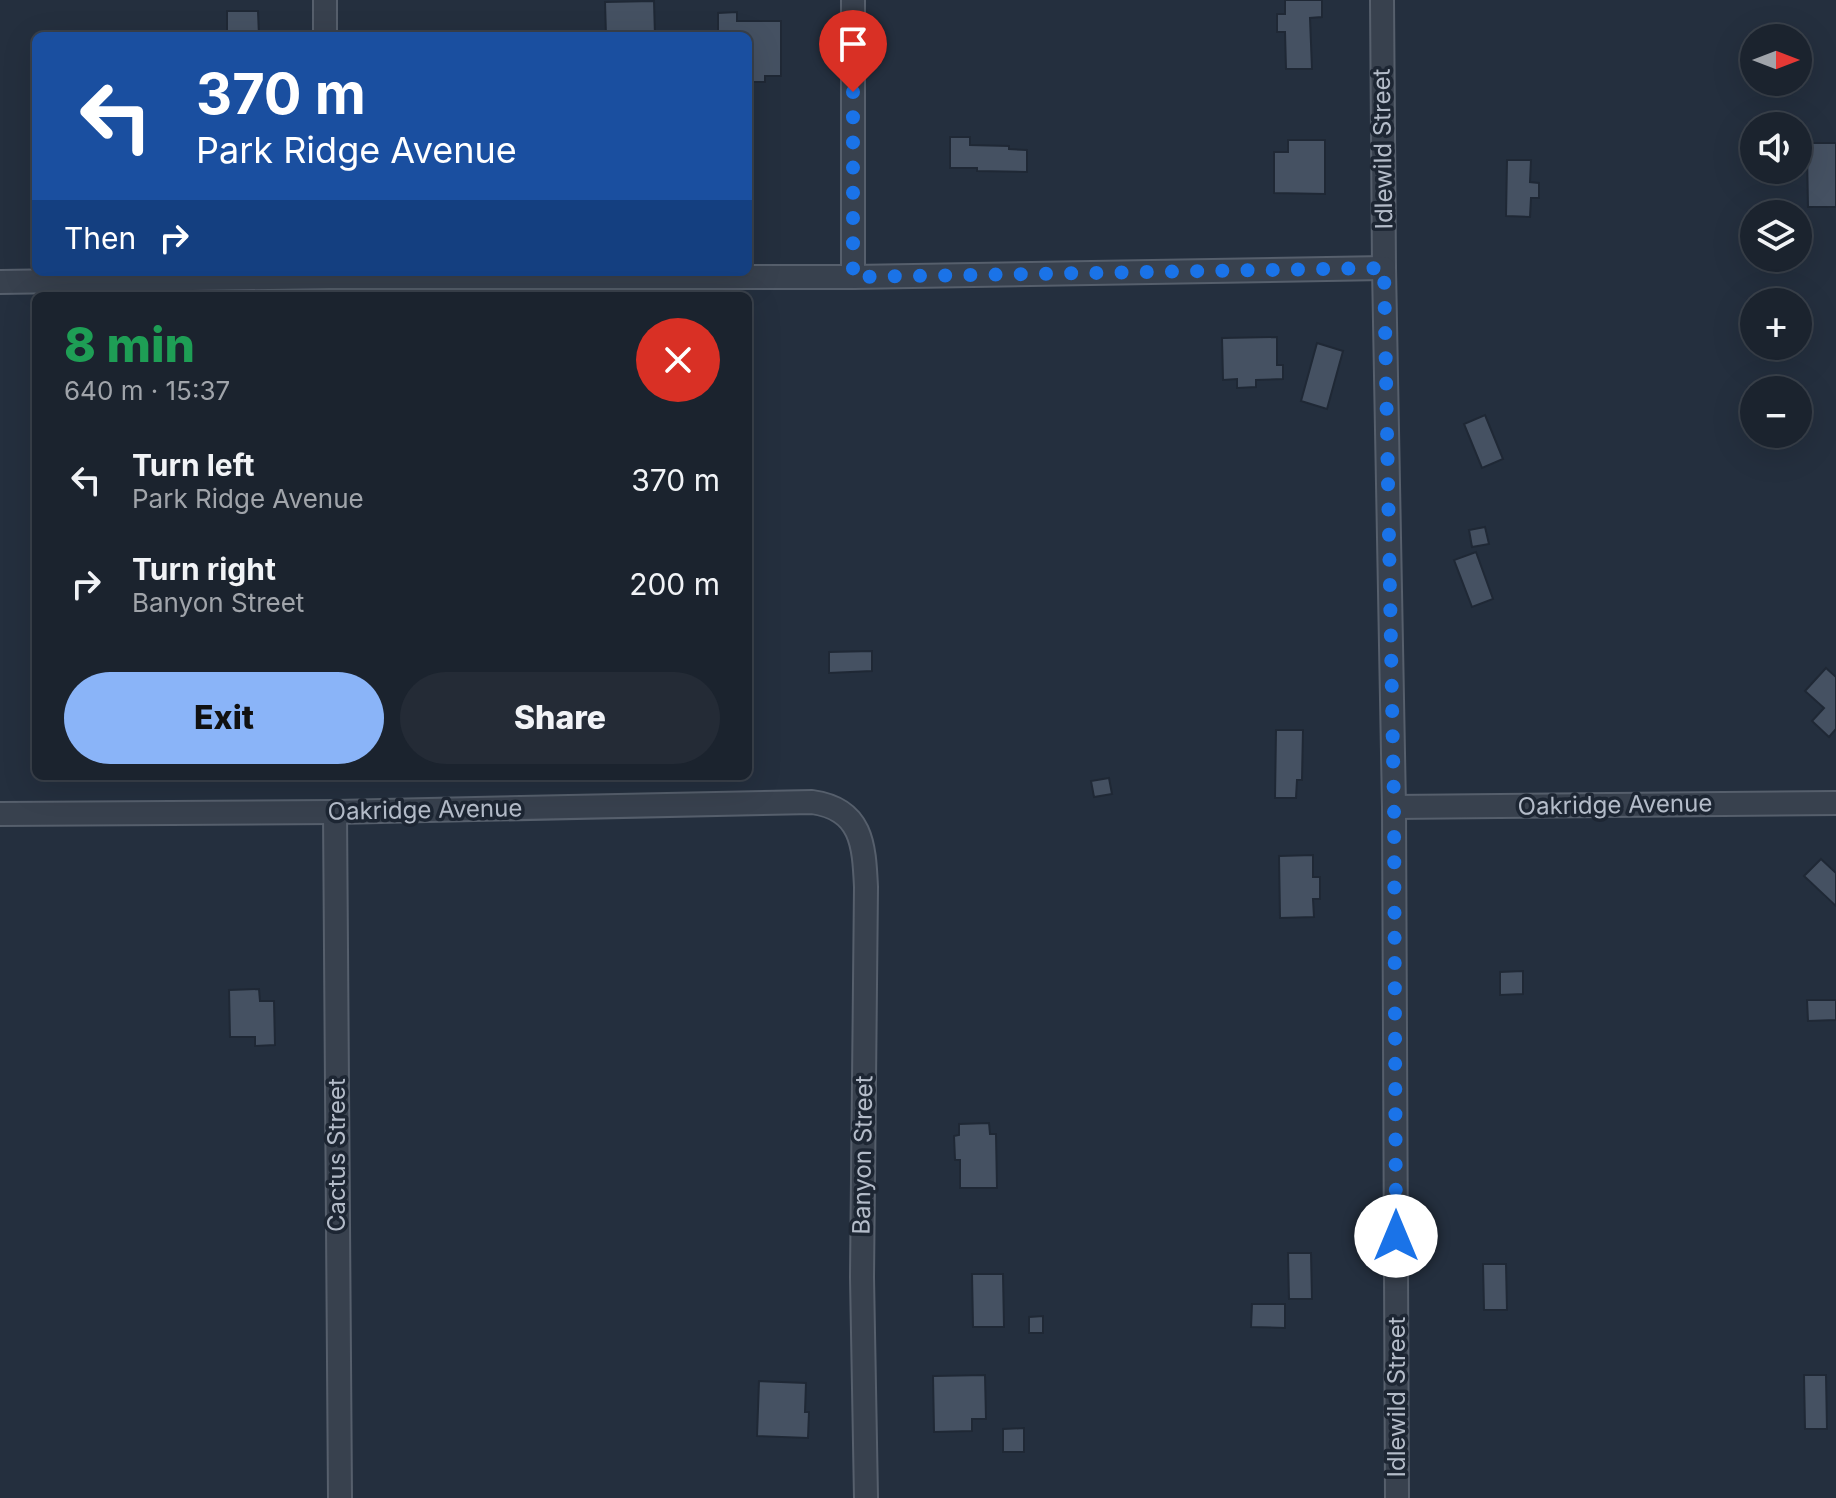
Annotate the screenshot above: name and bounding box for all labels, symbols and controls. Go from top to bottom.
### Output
pin [819,10,887,92]
icon: arrive [831,22,875,66]
north arrow [1740,24,1812,96]
map controls [1740,24,1812,448]
text: 370 m [196,60,366,128]
icon: left [64,64,168,168]
street label: Idlewild Street [1367,68,1398,230]
button: sound [1740,112,1812,184]
text: Park Ridge Avenue [196,128,517,172]
button: layers [1740,200,1812,272]
icon: right [152,216,196,260]
text: Then [64,220,136,256]
button: + [1740,288,1812,360]
text: 8 min [64,315,195,374]
button: close [636,318,720,402]
text: 640 m · 15:37 [64,375,230,406]
button: − [1740,376,1812,448]
text: Turn left [132,447,254,483]
icon: left [64,458,108,502]
text: 370 m [631,462,720,498]
text: Park Ridge Avenue [132,483,364,514]
text: Turn right [132,551,276,587]
icon: right [64,562,108,606]
text: 200 m [629,566,720,602]
text: Banyon Street [132,587,304,618]
button: Exit [64,672,384,764]
button: Share [400,672,720,764]
street label: Oakridge Avenue [1517,788,1713,821]
street label: Oakridge Avenue [327,793,523,826]
street label: Banyon Street [847,1075,878,1235]
street label: Cactus Street [322,1078,351,1232]
position arrow [1354,1194,1438,1278]
street label: Idlewild Street [1382,1316,1411,1477]

